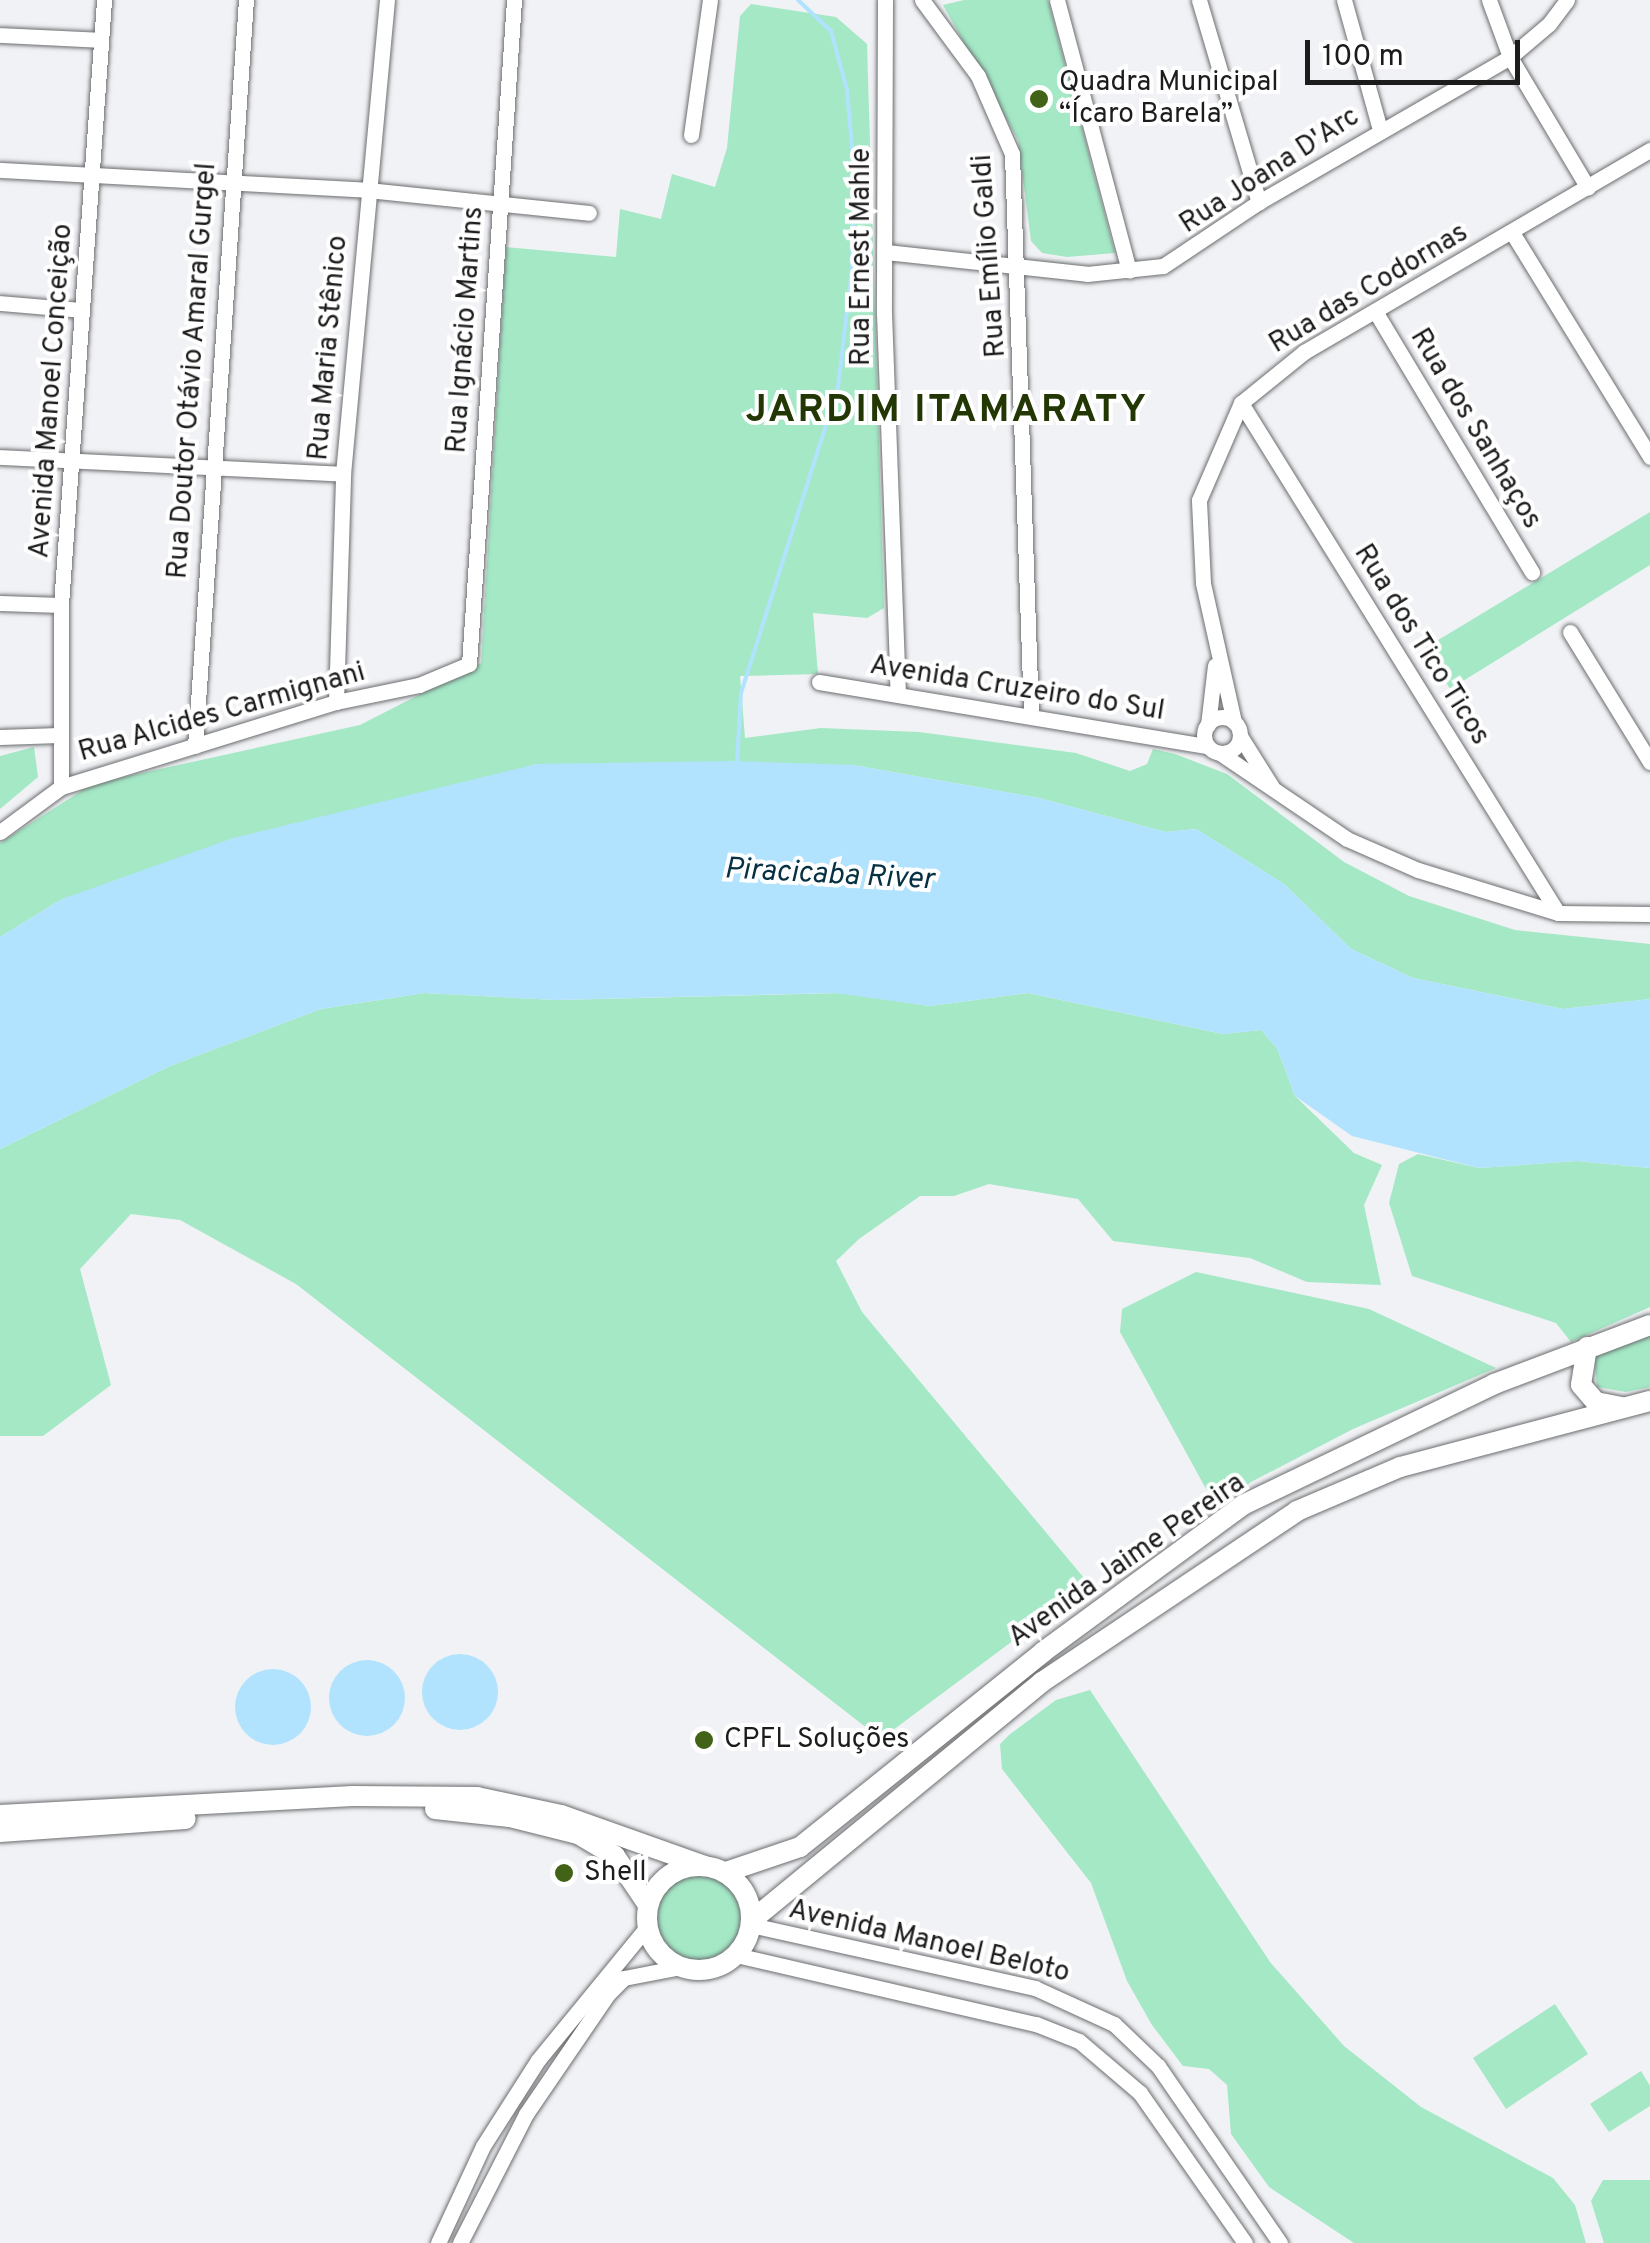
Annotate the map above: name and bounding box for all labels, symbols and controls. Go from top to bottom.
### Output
scale bar [1310,20,1525,82]
text: 100 m [1322,39,1404,76]
place label: Quadra Municipal “Ícaro Barela” [1059,66,1279,132]
marker: Quadra Municipal “Ícaro Barela” [1028,88,1050,110]
street label: Rua Joana D'Arc [1174,100,1366,242]
street label: Rua Ernest Mahle [845,148,879,366]
street label: Rua Emílio Galdi [966,153,1014,359]
street label: Rua Doutor Otávio Amaral Gurgel [162,161,224,581]
street label: Rua Ignácio Martins [441,205,491,455]
street label: Rua das Codornas [1264,216,1474,362]
street label: Avenida Manoel Conceição [24,223,80,559]
street label: Rua Maria Stênico [302,234,356,462]
street label: Rua dos Sanhaços [1402,323,1548,535]
district label: JARDIM ITAMARATY [746,389,1148,435]
street label: Rua dos Tico Ticos [1345,538,1497,752]
street label: Avenida Cruzeiro do Sul [867,649,1167,729]
street label: Rua Alcides Carmignani [74,656,370,770]
water label: Piracicaba River [723,853,935,899]
street label: Avenida Jaime Pereira [1002,1467,1252,1655]
place label: CPFL Soluções [724,1723,910,1757]
marker: CPFL Soluções [693,1729,715,1751]
place label: Shell [584,1856,647,1890]
marker: Shell [553,1862,575,1884]
street label: Avenida Manoel Beloto [785,1893,1073,1991]

